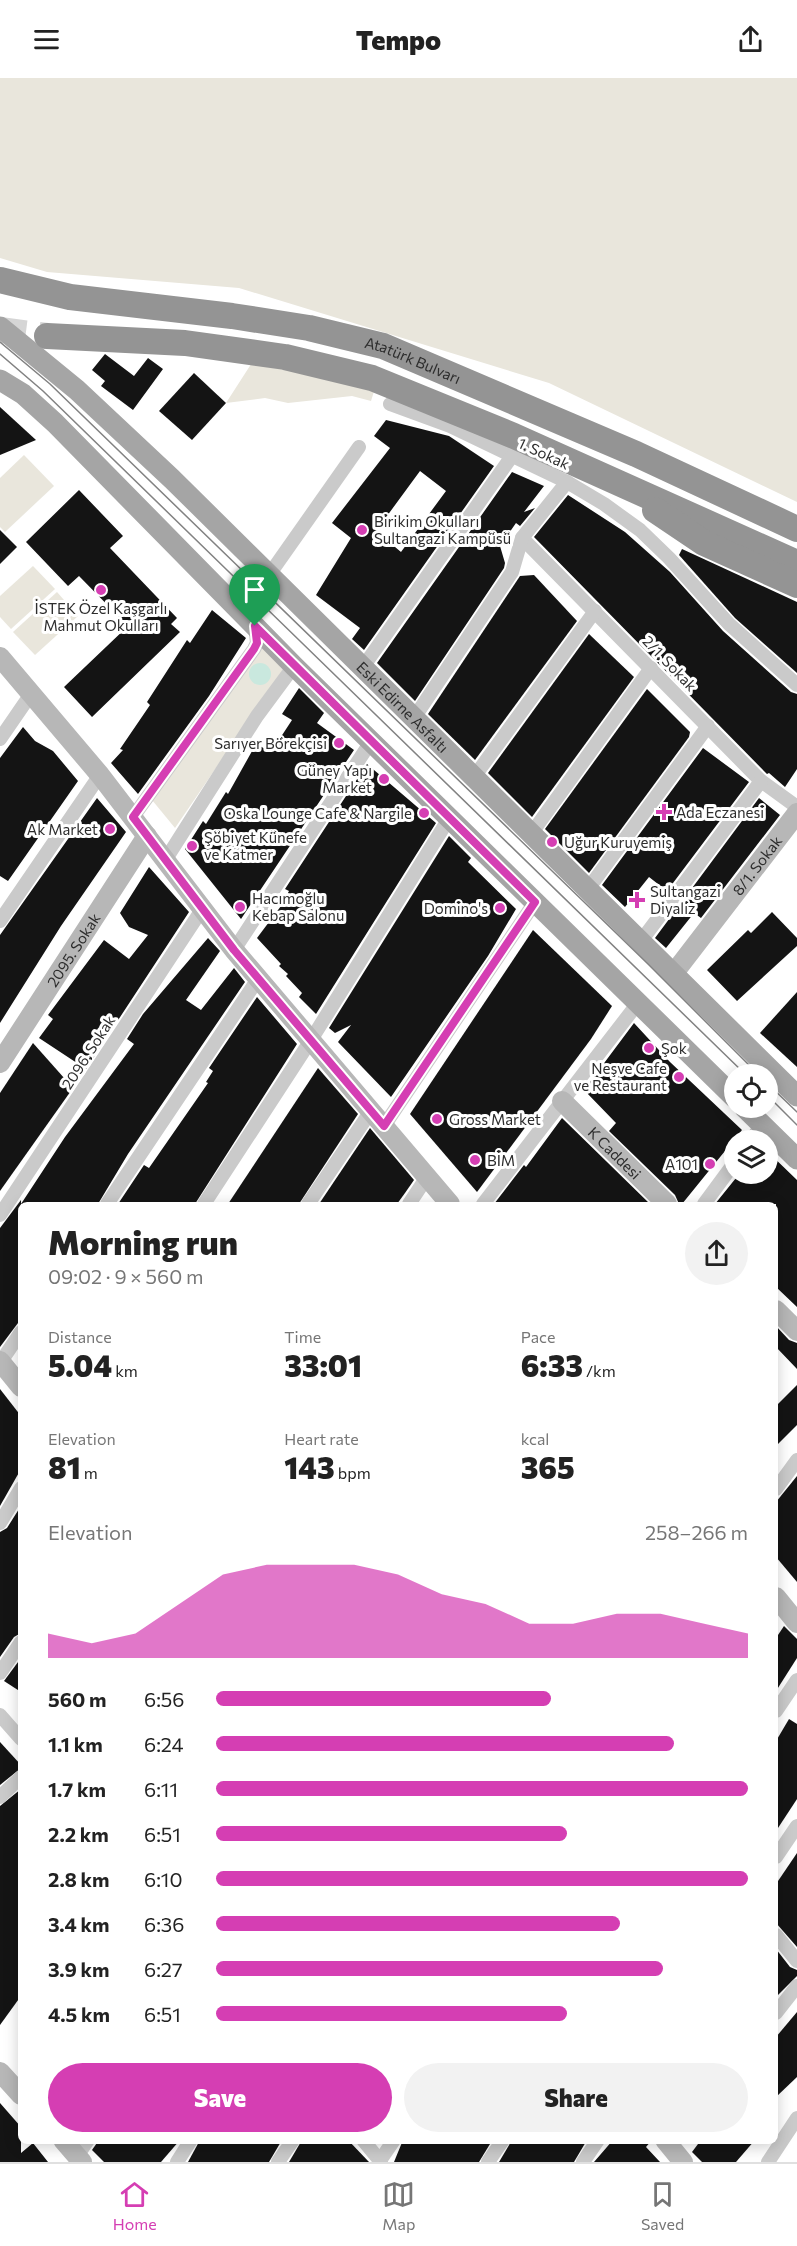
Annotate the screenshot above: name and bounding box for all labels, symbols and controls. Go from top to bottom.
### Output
icon: menu [30,23,63,56]
text: Tempo [356,23,441,56]
icon: share [734,23,767,56]
street label: Atatürk Bulvarı [363,333,464,387]
street label: 1. Sokak [515,433,573,473]
place label: Birikim Okulları Sultangazi Kampüsü [374,512,511,547]
marker: Birikim Okulları Sultangazi Kampüsü [355,523,369,537]
pin [229,564,280,626]
icon: arrive [238,573,271,606]
marker: İSTEK Özel Kaşgarlı Mahmut Okulları [94,583,108,597]
place label: İSTEK Özel Kaşgarlı Mahmut Okulları [35,599,167,634]
street label: 2/1. Sokak [639,632,701,694]
street label: Eski Edirne Asfaltı [353,658,453,756]
place label: Sarıyer Börekçisi [214,734,327,752]
marker: Sarıyer Börekçisi [332,736,346,750]
place label: Güney Yapı Market [297,761,372,796]
marker: Güney Yapı Market [377,772,391,786]
place label: Ada Eczanesi [676,803,764,821]
place label: Oska Lounge Cafe & Nargile [224,804,412,822]
marker: Ada Eczanesi [657,805,671,819]
marker: Oska Lounge Cafe & Nargile [417,806,431,820]
place label: Ak Market [27,820,98,838]
marker: Ak Market [103,822,117,836]
place label: Şöbiyet Künefe ve Katmer [204,828,307,863]
street label: 8/1. Sokak [728,832,785,899]
place label: Uğur Kuruyemiş [564,833,672,851]
marker: Uğur Kuruyemiş [545,835,559,849]
marker: Şöbiyet Künefe ve Katmer [185,839,199,853]
place label: Sultangazi Diyaliz [650,882,721,917]
place label: Hacımoğlu Kebap Salonu [252,889,344,924]
marker: Sultangazi Diyaliz [628,891,646,909]
place label: Domino's [424,899,488,917]
marker: Hacımoğlu Kebap Salonu [233,900,247,914]
marker: Domino's [493,901,507,915]
street label: 2095. Sokak [43,910,104,990]
street label: 2096. Sokak [57,1012,119,1092]
place label: Şok [661,1039,687,1057]
marker: Şok [642,1041,656,1055]
place label: Neşve Cafe ve Restaurant [574,1059,667,1094]
map controls [724,1064,778,1184]
button: locate [724,1064,778,1118]
marker: Neşve Cafe ve Restaurant [672,1070,686,1084]
place label: Gross Market [449,1110,541,1128]
marker: Gross Market [430,1112,444,1126]
street label: K Caddesi [585,1123,645,1183]
button: layers [724,1130,778,1184]
place label: BİM [487,1151,515,1169]
marker: BİM [468,1153,482,1167]
place label: A101 [665,1155,698,1173]
marker: A101 [703,1157,717,1171]
text: Morning run [48,1221,238,1262]
button: share [685,1222,748,1285]
text: 09:02 · 9 × 560 m [48,1264,203,1288]
text: Distance [48,1327,112,1346]
text: Time [284,1327,321,1346]
text: Pace [521,1327,555,1346]
text: 5.04 [48,1346,112,1383]
text: 33:01 [284,1346,362,1383]
text: 6:33 [521,1346,583,1383]
text: km [112,1361,138,1380]
text: /km [583,1361,616,1380]
text: Elevation [48,1429,116,1448]
text: Heart rate [284,1429,359,1448]
text: kcal [521,1429,549,1448]
text: 81 [48,1448,81,1485]
text: 143 [284,1448,335,1485]
text: 365 [521,1448,575,1485]
text: m [81,1463,98,1482]
text: bpm [335,1463,371,1482]
text: Elevation [48,1520,133,1544]
text: 258–266 m [645,1520,748,1544]
text: 560 m [48,1687,107,1711]
text: 6:56 [144,1687,185,1711]
text: 1.1 km [48,1732,103,1756]
text: 6:24 [144,1732,184,1756]
text: 1.7 km [48,1777,106,1801]
text: 6:11 [144,1777,178,1801]
text: 2.2 km [48,1822,109,1846]
text: 6:51 [144,1822,181,1846]
text: 2.8 km [48,1867,110,1891]
text: 6:10 [144,1867,182,1891]
text: 3.4 km [48,1912,110,1936]
text: 6:36 [144,1912,184,1936]
text: 3.9 km [48,1957,109,1981]
text: 6:27 [144,1957,182,1981]
text: 4.5 km [48,2002,110,2026]
text: 6:51 [144,2002,181,2026]
button: Save [48,2063,392,2132]
button: Share [404,2063,748,2132]
tab: Home [113,2178,157,2233]
tab: Map [382,2178,415,2233]
tab: Saved [641,2178,684,2233]

